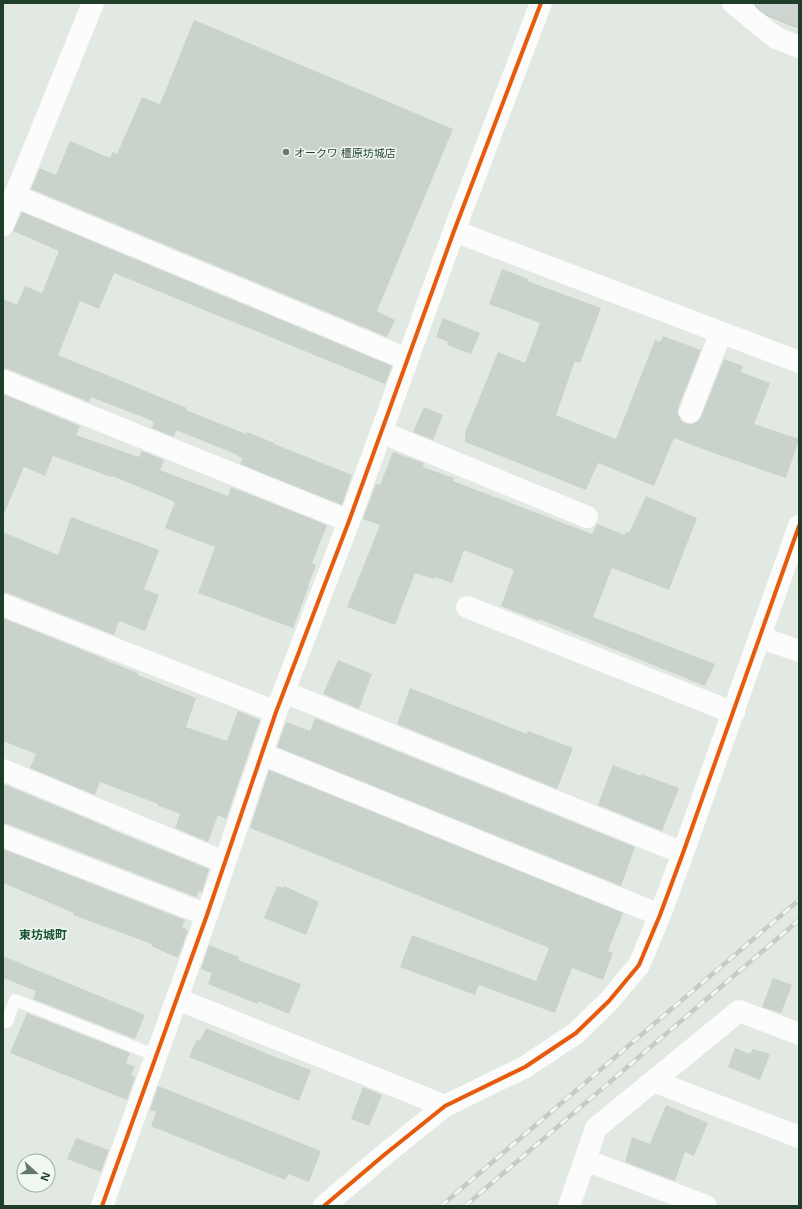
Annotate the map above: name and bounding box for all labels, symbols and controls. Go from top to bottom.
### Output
place label: オークワ 橿原坊城店 [294,145,396,160]
marker: オークワ 橿原坊城店 [281,147,291,157]
district label: 東坊城町 [19,926,67,943]
north arrow [16,1153,56,1193]
text: N [37,1170,54,1184]

